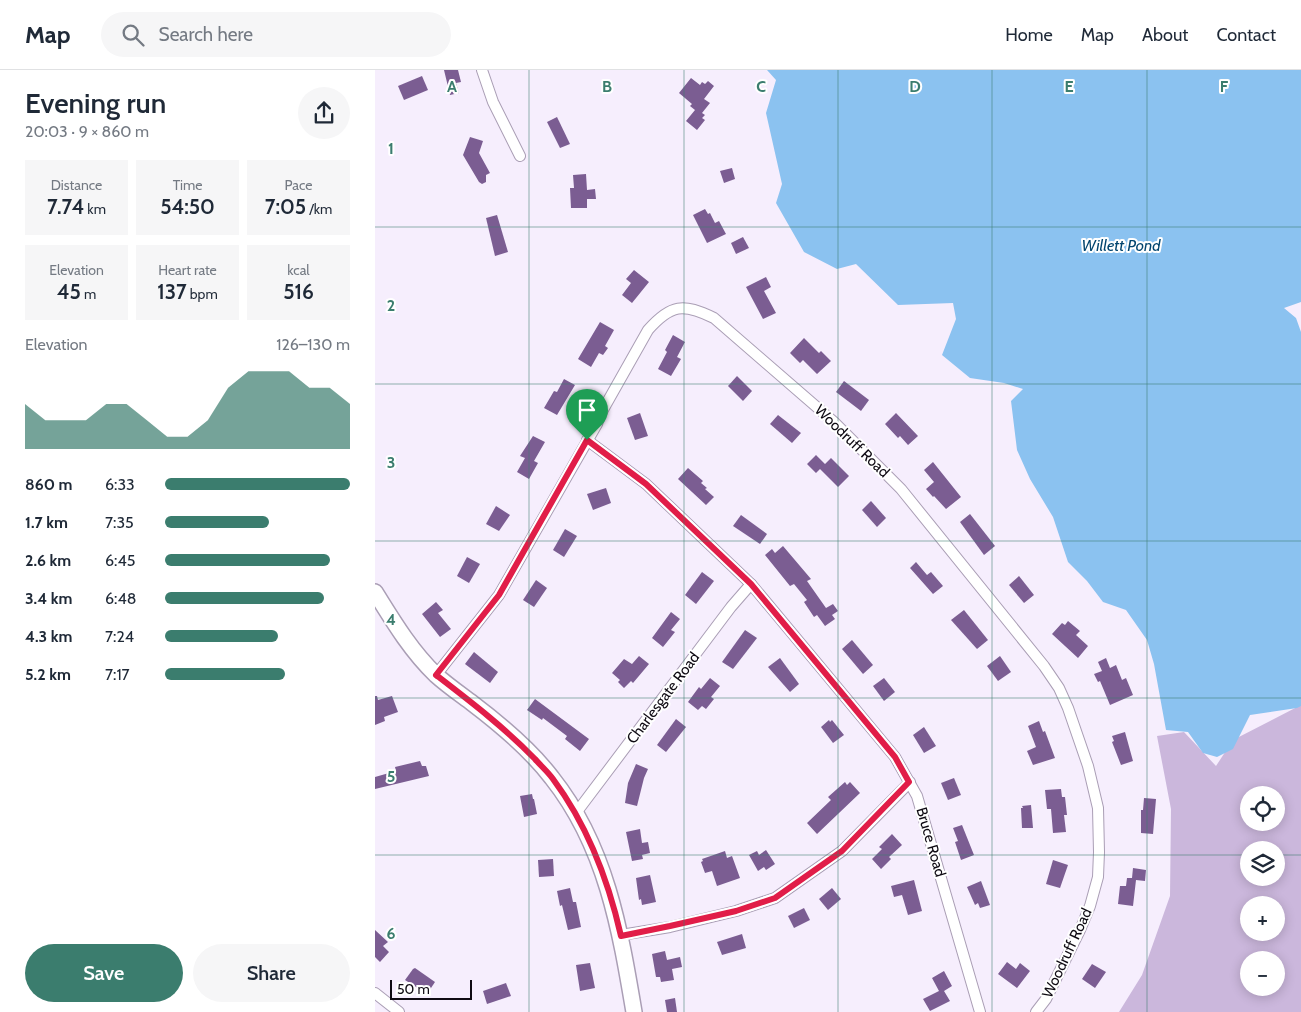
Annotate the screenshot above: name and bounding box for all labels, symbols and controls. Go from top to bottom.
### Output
search box [101,12,451,57]
text: Map [25,20,71,49]
icon: search [119,21,147,49]
text: Search here [159,23,253,46]
text: Home [1005,24,1053,46]
text: Map [1081,24,1114,46]
text: About [1142,24,1188,46]
text: Contact [1216,24,1276,46]
text: A [447,77,457,96]
text: B [602,77,612,96]
text: C [756,77,766,96]
text: D [909,77,921,96]
text: E [1064,77,1074,96]
text: F [1220,77,1229,96]
text: Evening run [25,86,166,120]
button: share [298,87,350,139]
text: 20:03 · 9 × 860 m [25,122,149,141]
text: 1 [388,139,394,158]
text: Distance [51,176,102,194]
text: Time [173,176,202,194]
text: Pace [285,176,312,194]
text: 7.74 [47,194,84,219]
text: 54:50 [160,194,215,219]
text: 7:05 [265,194,306,219]
text: km [84,200,106,218]
text: /km [306,200,332,218]
water label: Willett Pond [1081,236,1161,255]
text: Elevation [49,261,104,279]
text: Heart rate [158,261,217,279]
text: kcal [287,261,310,279]
text: 45 [57,279,81,304]
text: 137 [157,279,187,304]
text: 516 [283,279,314,304]
text: m [81,285,96,303]
text: bpm [187,285,218,303]
text: 2 [387,296,395,315]
text: Elevation [25,335,88,354]
text: 126–130 m [276,335,350,354]
pin [566,389,608,440]
icon: arrive [573,396,601,424]
street label: Woodruff Road [811,401,893,481]
text: 3 [387,453,395,472]
text: 860 m [25,475,72,494]
text: 6:33 [105,475,135,494]
text: 1.7 km [25,513,68,532]
text: 7:35 [105,513,134,532]
text: 2.6 km [25,551,71,570]
text: 6:45 [105,551,135,570]
text: 3.4 km [25,589,72,608]
text: 6:48 [105,589,136,608]
text: 4 [386,610,396,629]
text: 4.3 km [25,627,72,646]
text: 7:24 [105,627,134,646]
street label: Charlesgate Road [623,649,703,747]
text: 5.2 km [25,665,71,684]
text: 7:17 [105,665,130,684]
text: 5 [387,767,395,786]
map controls [1240,786,1285,996]
button: locate [1240,786,1285,831]
street label: Bruce Road [912,805,950,879]
button: layers [1240,841,1285,886]
button: + [1240,896,1285,941]
street label: Woodruff Road [1038,905,1096,1001]
text: 6 [387,924,396,943]
button: Save [25,944,183,1002]
button: Share [193,944,350,1002]
button: − [1240,951,1285,996]
scale bar [390,977,473,1000]
text: 50 m [397,980,430,998]

